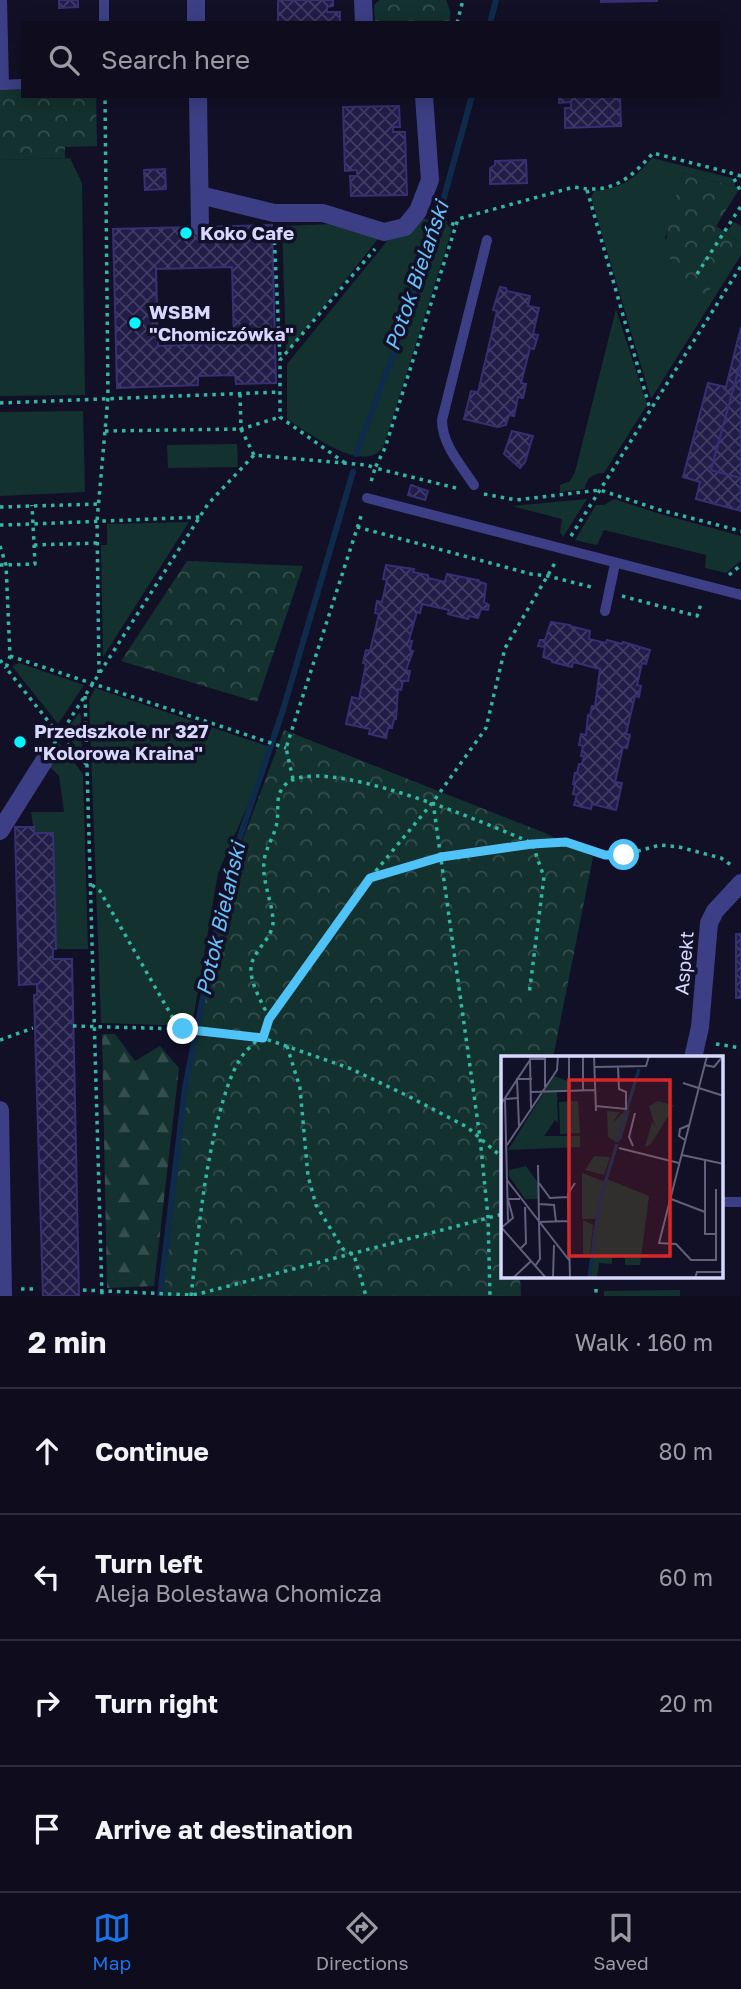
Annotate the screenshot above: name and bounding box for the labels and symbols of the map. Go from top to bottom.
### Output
water label: Potok Bielański [378,195,455,354]
place label: Koko Cafe [200,221,294,244]
marker: Koko Cafe [178,225,194,241]
place label: WSBM "Chomiczówka" [149,300,294,345]
marker: WSBM "Chomiczówka" [127,315,143,331]
place label: Przedszkole nr 327 "Kolorowa Kraina" [34,719,209,764]
marker: Przedszkole nr 327 "Kolorowa Kraina" [12,734,28,750]
water label: Potok Bielański [190,837,251,998]
route start [608,839,639,870]
street label: Aspekt [669,930,698,996]
route end [167,1013,198,1044]
inset map [501,1056,724,1279]

